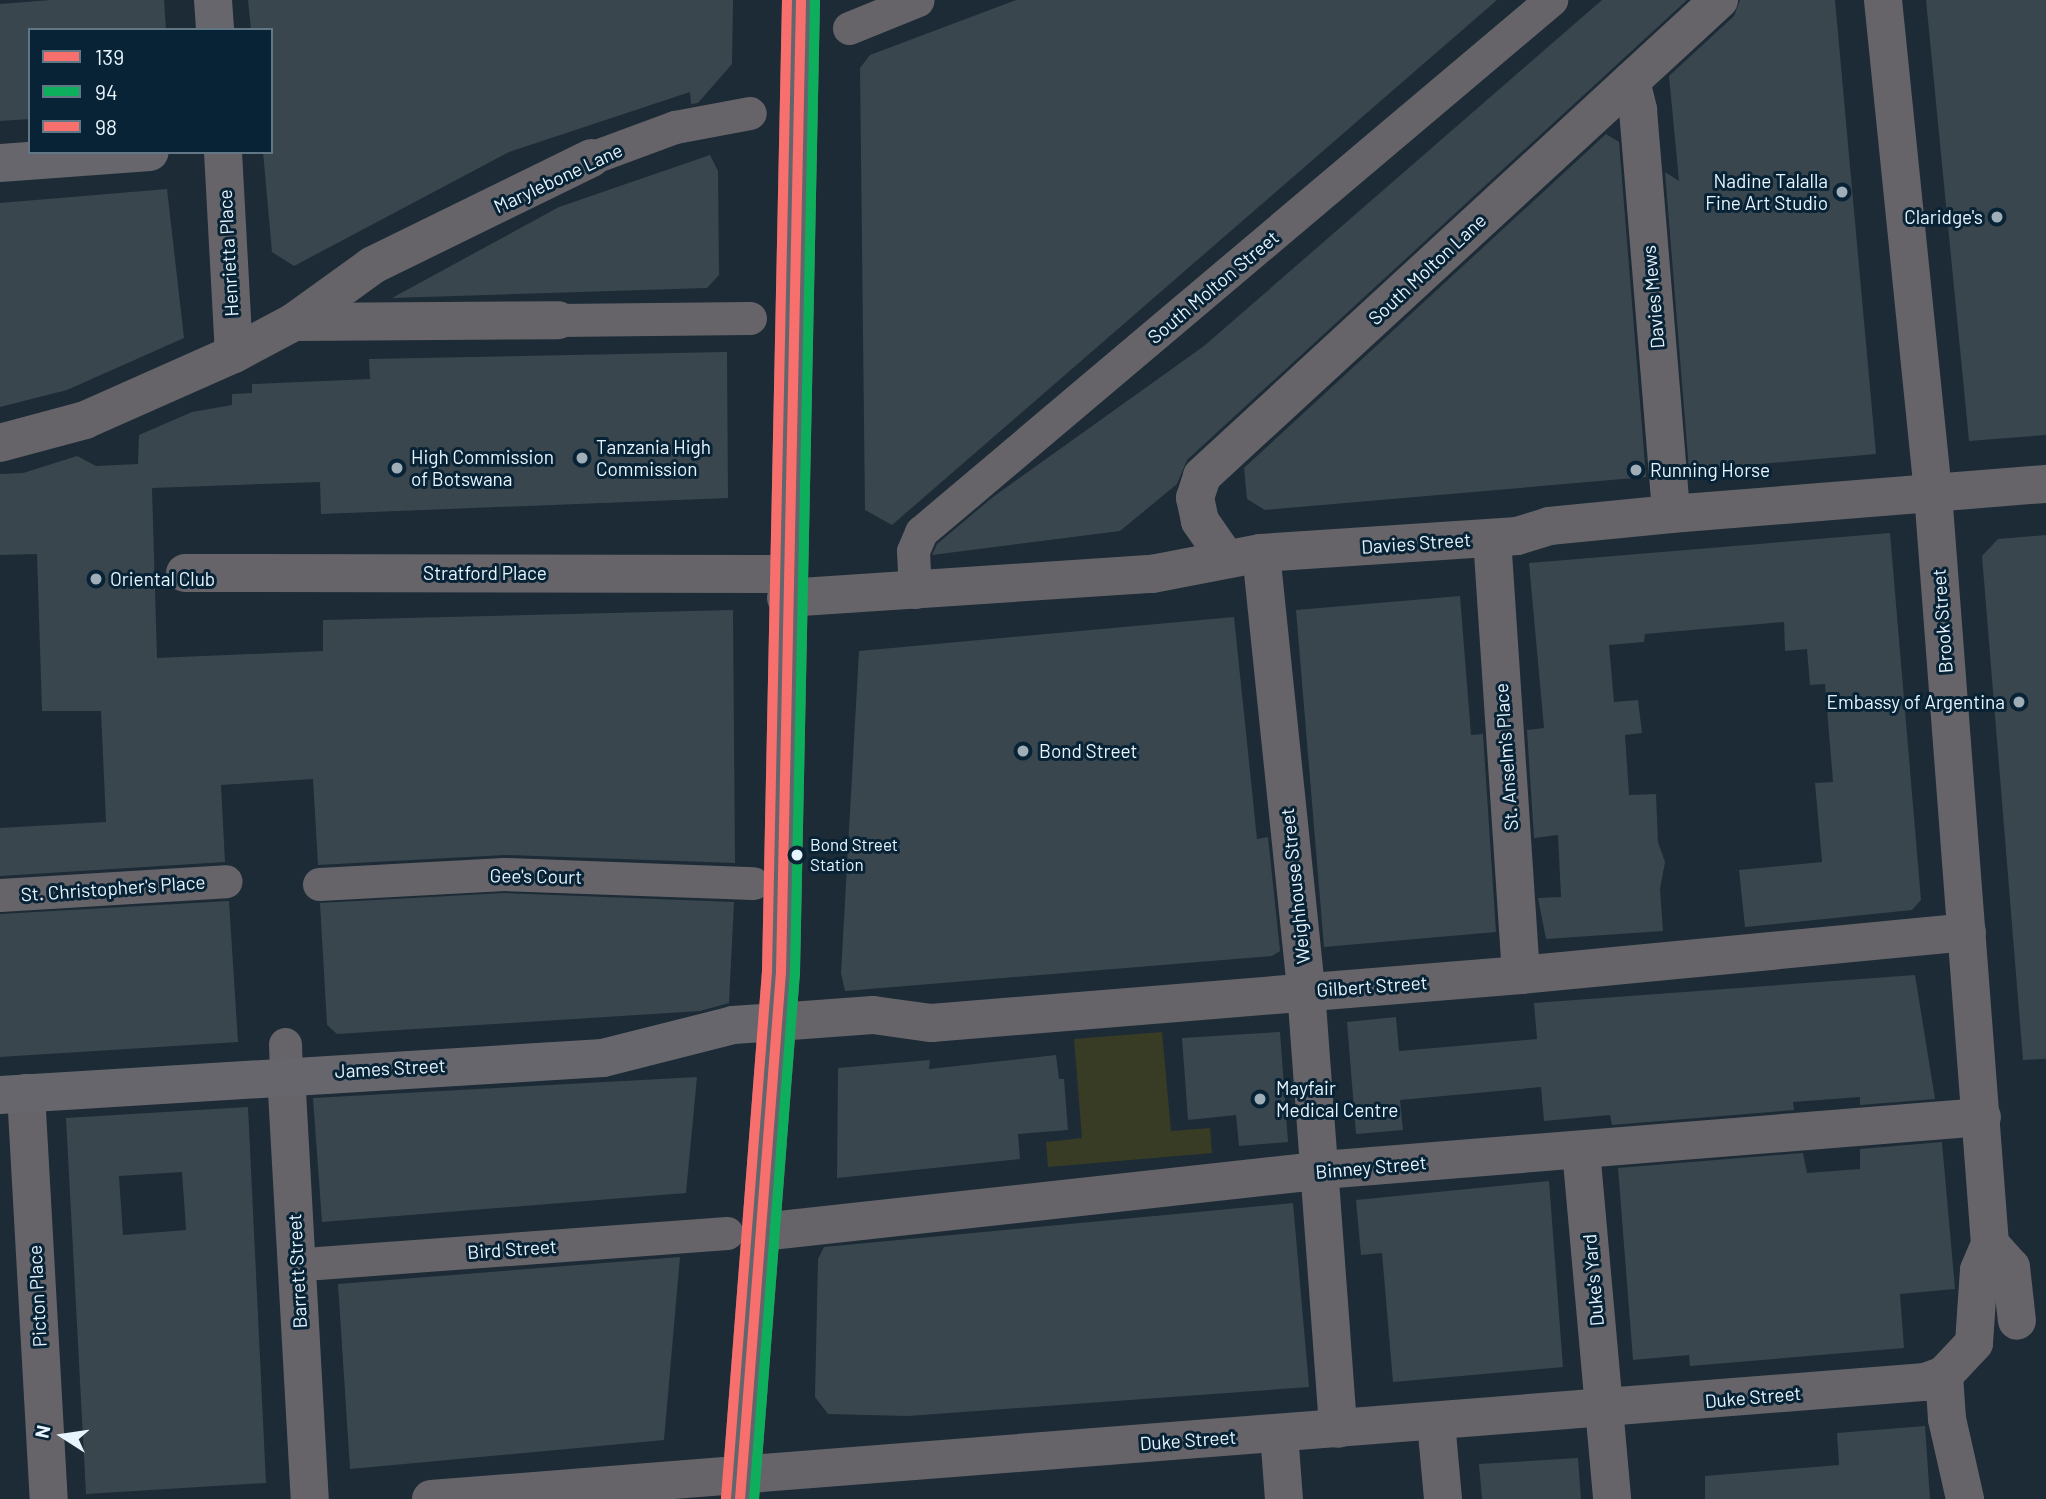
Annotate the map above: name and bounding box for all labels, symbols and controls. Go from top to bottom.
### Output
legend [28,28,273,154]
text: 139 [95,44,124,69]
text: 94 [95,79,118,104]
text: 98 [95,114,117,139]
street label: Marylebone Lane [490,138,626,218]
place label: Nadine Talalla Fine Art Studio [1705,170,1828,214]
marker: Nadine Talalla Fine Art Studio [1834,184,1850,200]
street label: Henrietta Place [213,189,243,317]
place label: Claridge's [1904,206,1983,228]
street label: South Molton Lane [1363,209,1491,329]
marker: Claridge's [1989,209,2005,225]
street label: South Molton Street [1143,226,1283,348]
street label: Davies Mews [1637,244,1669,350]
place label: Tanzania High Commission [596,436,711,480]
place label: High Commission of Botswana [411,446,554,490]
marker: Tanzania High Commission [574,450,590,466]
place label: Running Horse [1650,459,1770,481]
marker: High Commission of Botswana [389,460,405,476]
marker: Running Horse [1628,462,1644,478]
street label: Davies Street [1360,528,1472,558]
street label: Stratford Place [423,562,547,584]
place label: Oriental Club [110,568,215,590]
street label: Brook Street [1927,568,1957,674]
marker: Oriental Club [88,571,104,587]
street label: St. Anselm's Place [1489,682,1523,832]
place label: Embassy of Argentina [1826,691,2005,713]
marker: Embassy of Argentina [2011,694,2027,710]
place label: Bond Street [1039,740,1137,762]
marker: Bond Street [1013,741,1033,761]
street label: Weighhouse Street [1275,807,1315,965]
place label: Bond Street Station [810,835,898,875]
marker: Bond Street Station [790,848,804,862]
street label: Gee's Court [489,864,583,888]
street label: St. Christopher's Place [20,870,206,906]
street label: Gilbert Street [1316,971,1428,1001]
street label: James Street [334,1054,446,1082]
place label: Mayfair Medical Centre [1276,1077,1398,1121]
marker: Mayfair Medical Centre [1250,1089,1270,1109]
street label: Binney Street [1315,1151,1427,1183]
street label: Barrett Street [283,1213,311,1329]
street label: Duke's Yard [1578,1233,1608,1327]
street label: Bird Street [467,1235,557,1263]
street label: Picton Place [23,1244,51,1348]
street label: Duke Street [1704,1381,1802,1413]
north arrow [28,1401,98,1471]
text: N [29,1423,55,1440]
street label: Duke Street [1139,1425,1237,1455]

